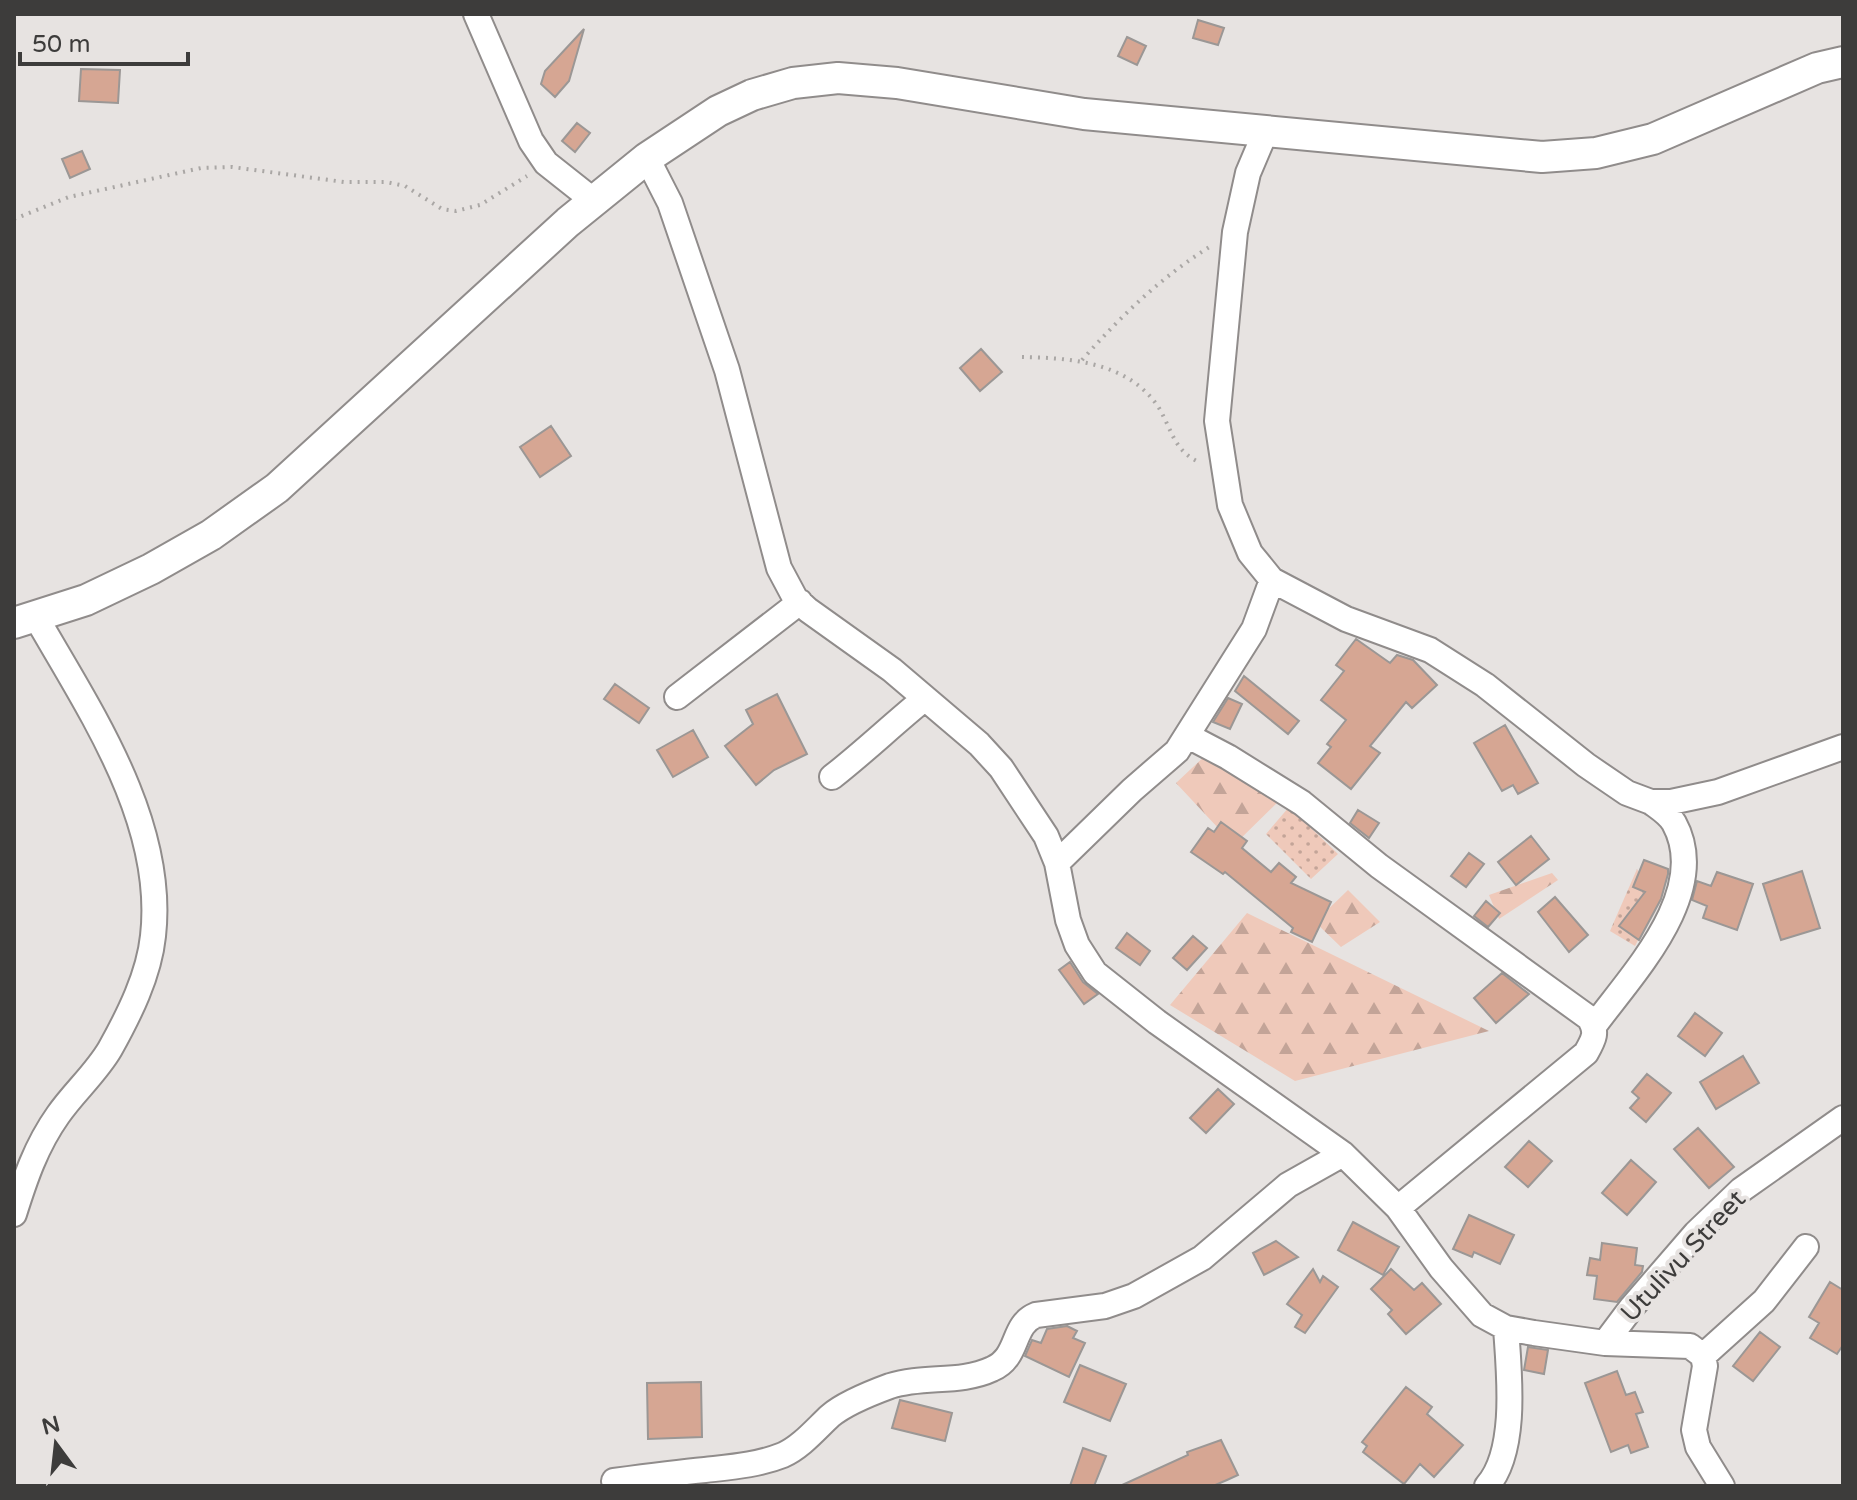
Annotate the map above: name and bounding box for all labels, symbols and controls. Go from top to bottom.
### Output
scale bar [20,16,188,66]
text: 50 m [32,30,90,59]
street label: Utulivu Street [1614,1184,1752,1328]
north arrow [16,1404,96,1484]
text: N [39,1411,63,1440]

